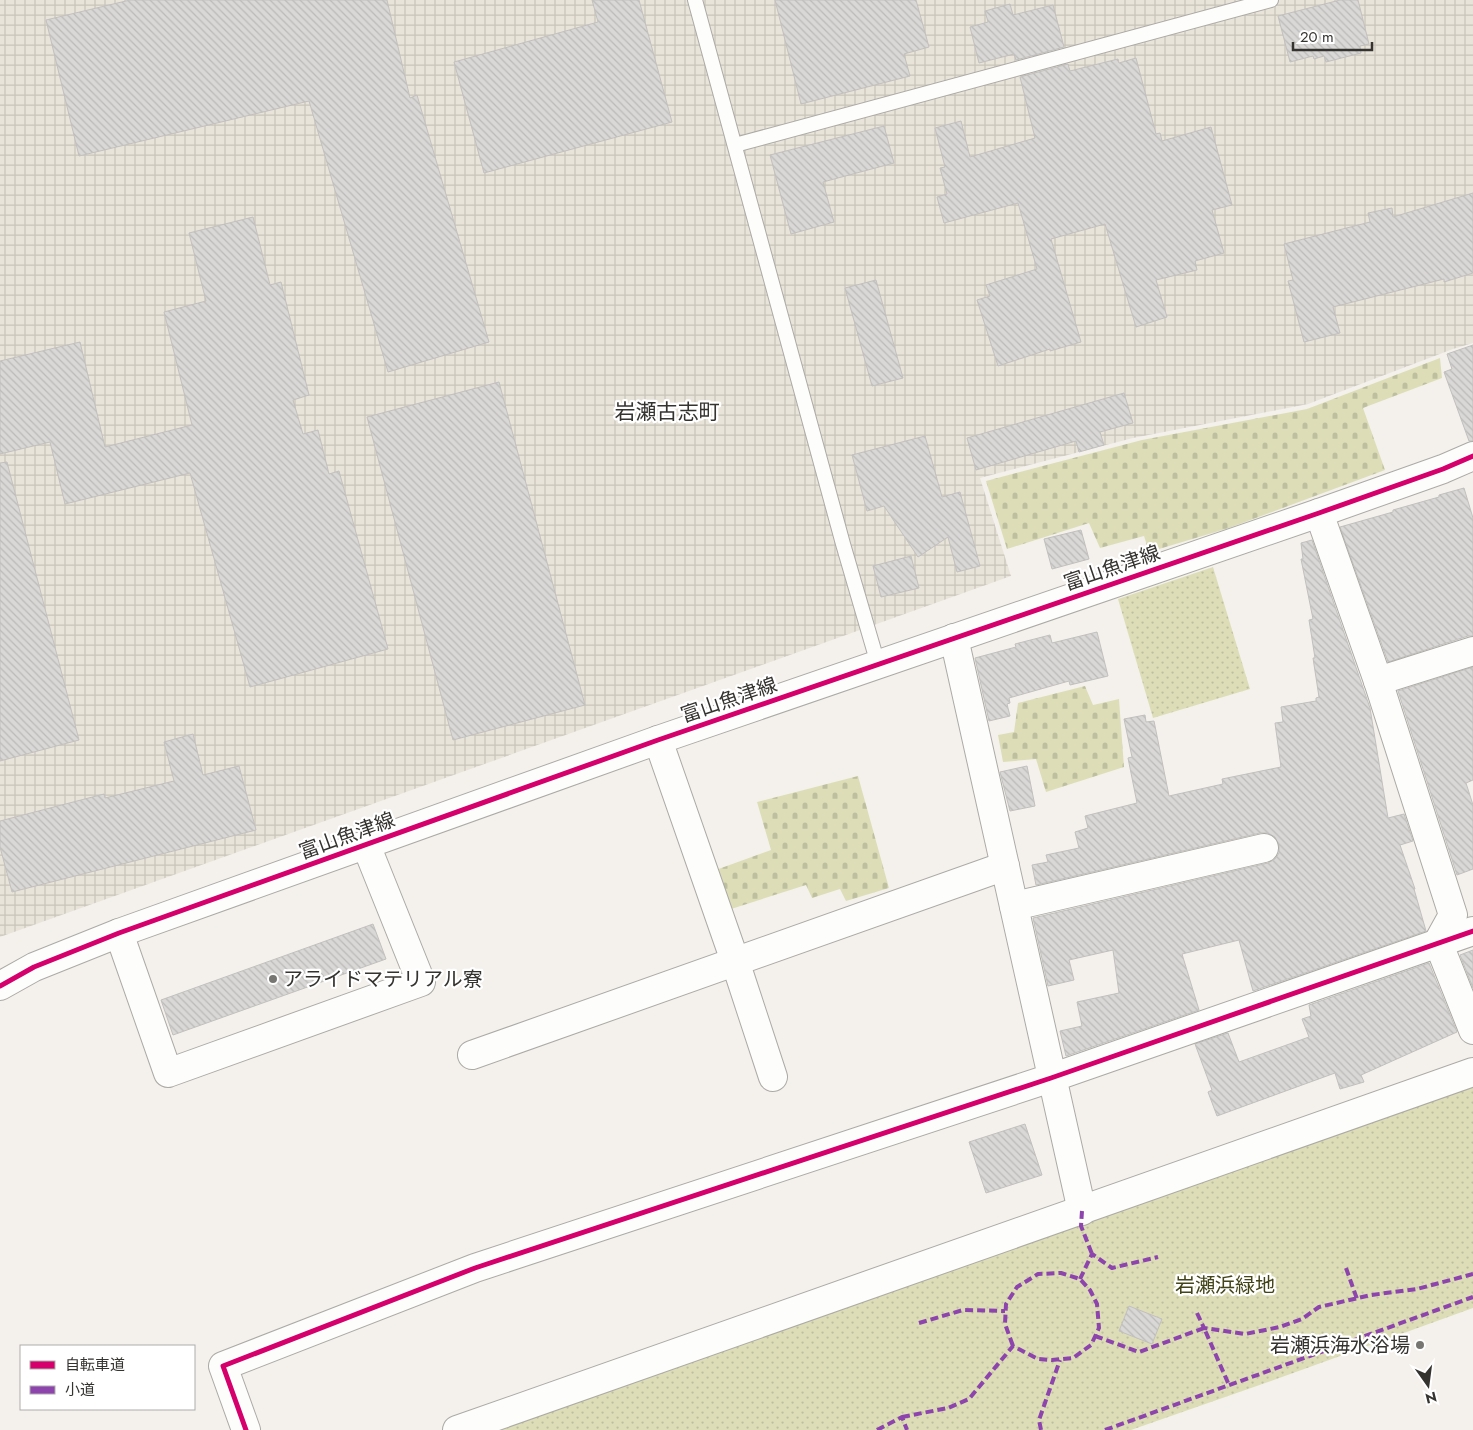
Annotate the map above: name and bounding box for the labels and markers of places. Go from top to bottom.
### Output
place label: アライドマテリアル寮 [283,965,483,994]
marker: アライドマテリアル寮 [267,973,279,985]
place label: 岩瀬浜海水浴場 [1270,1331,1410,1360]
marker: 岩瀬浜海水浴場 [1414,1339,1426,1351]

